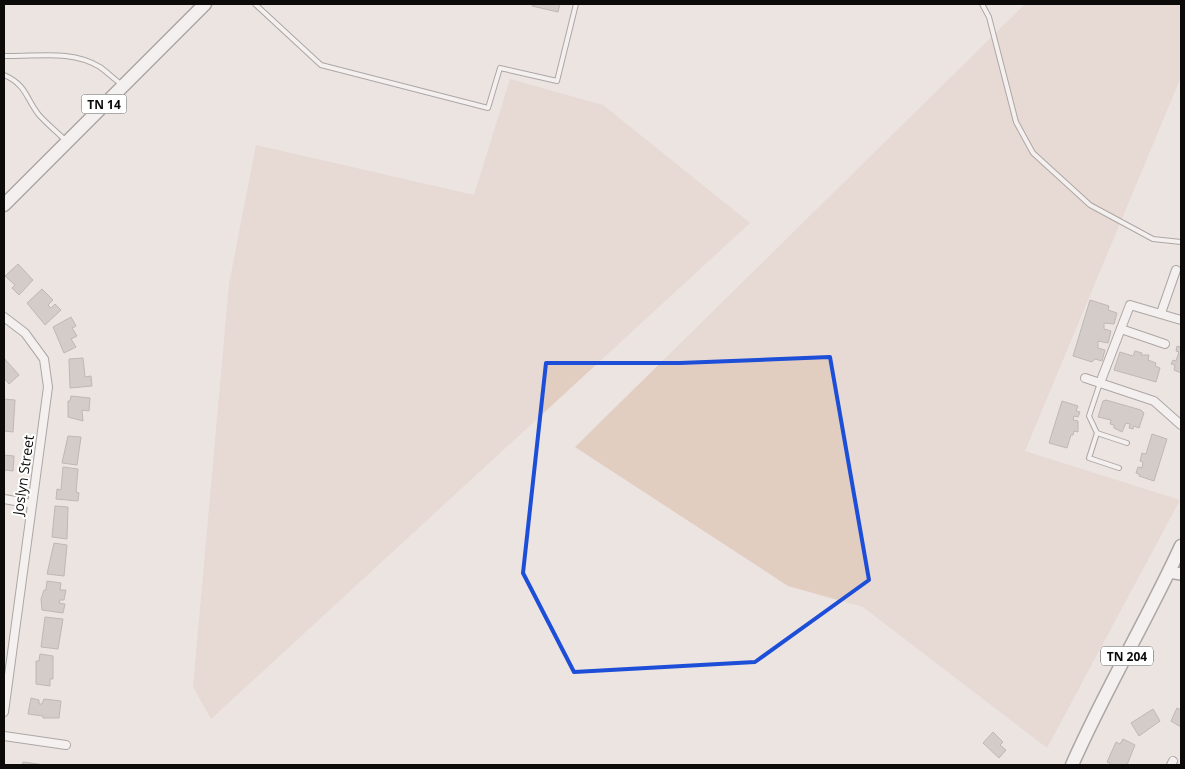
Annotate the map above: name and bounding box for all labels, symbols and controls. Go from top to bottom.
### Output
road number: TN 14 [82,95,126,114]
street label: Joslyn Street [8,434,38,518]
road number: TN 204 [1101,646,1153,666]

